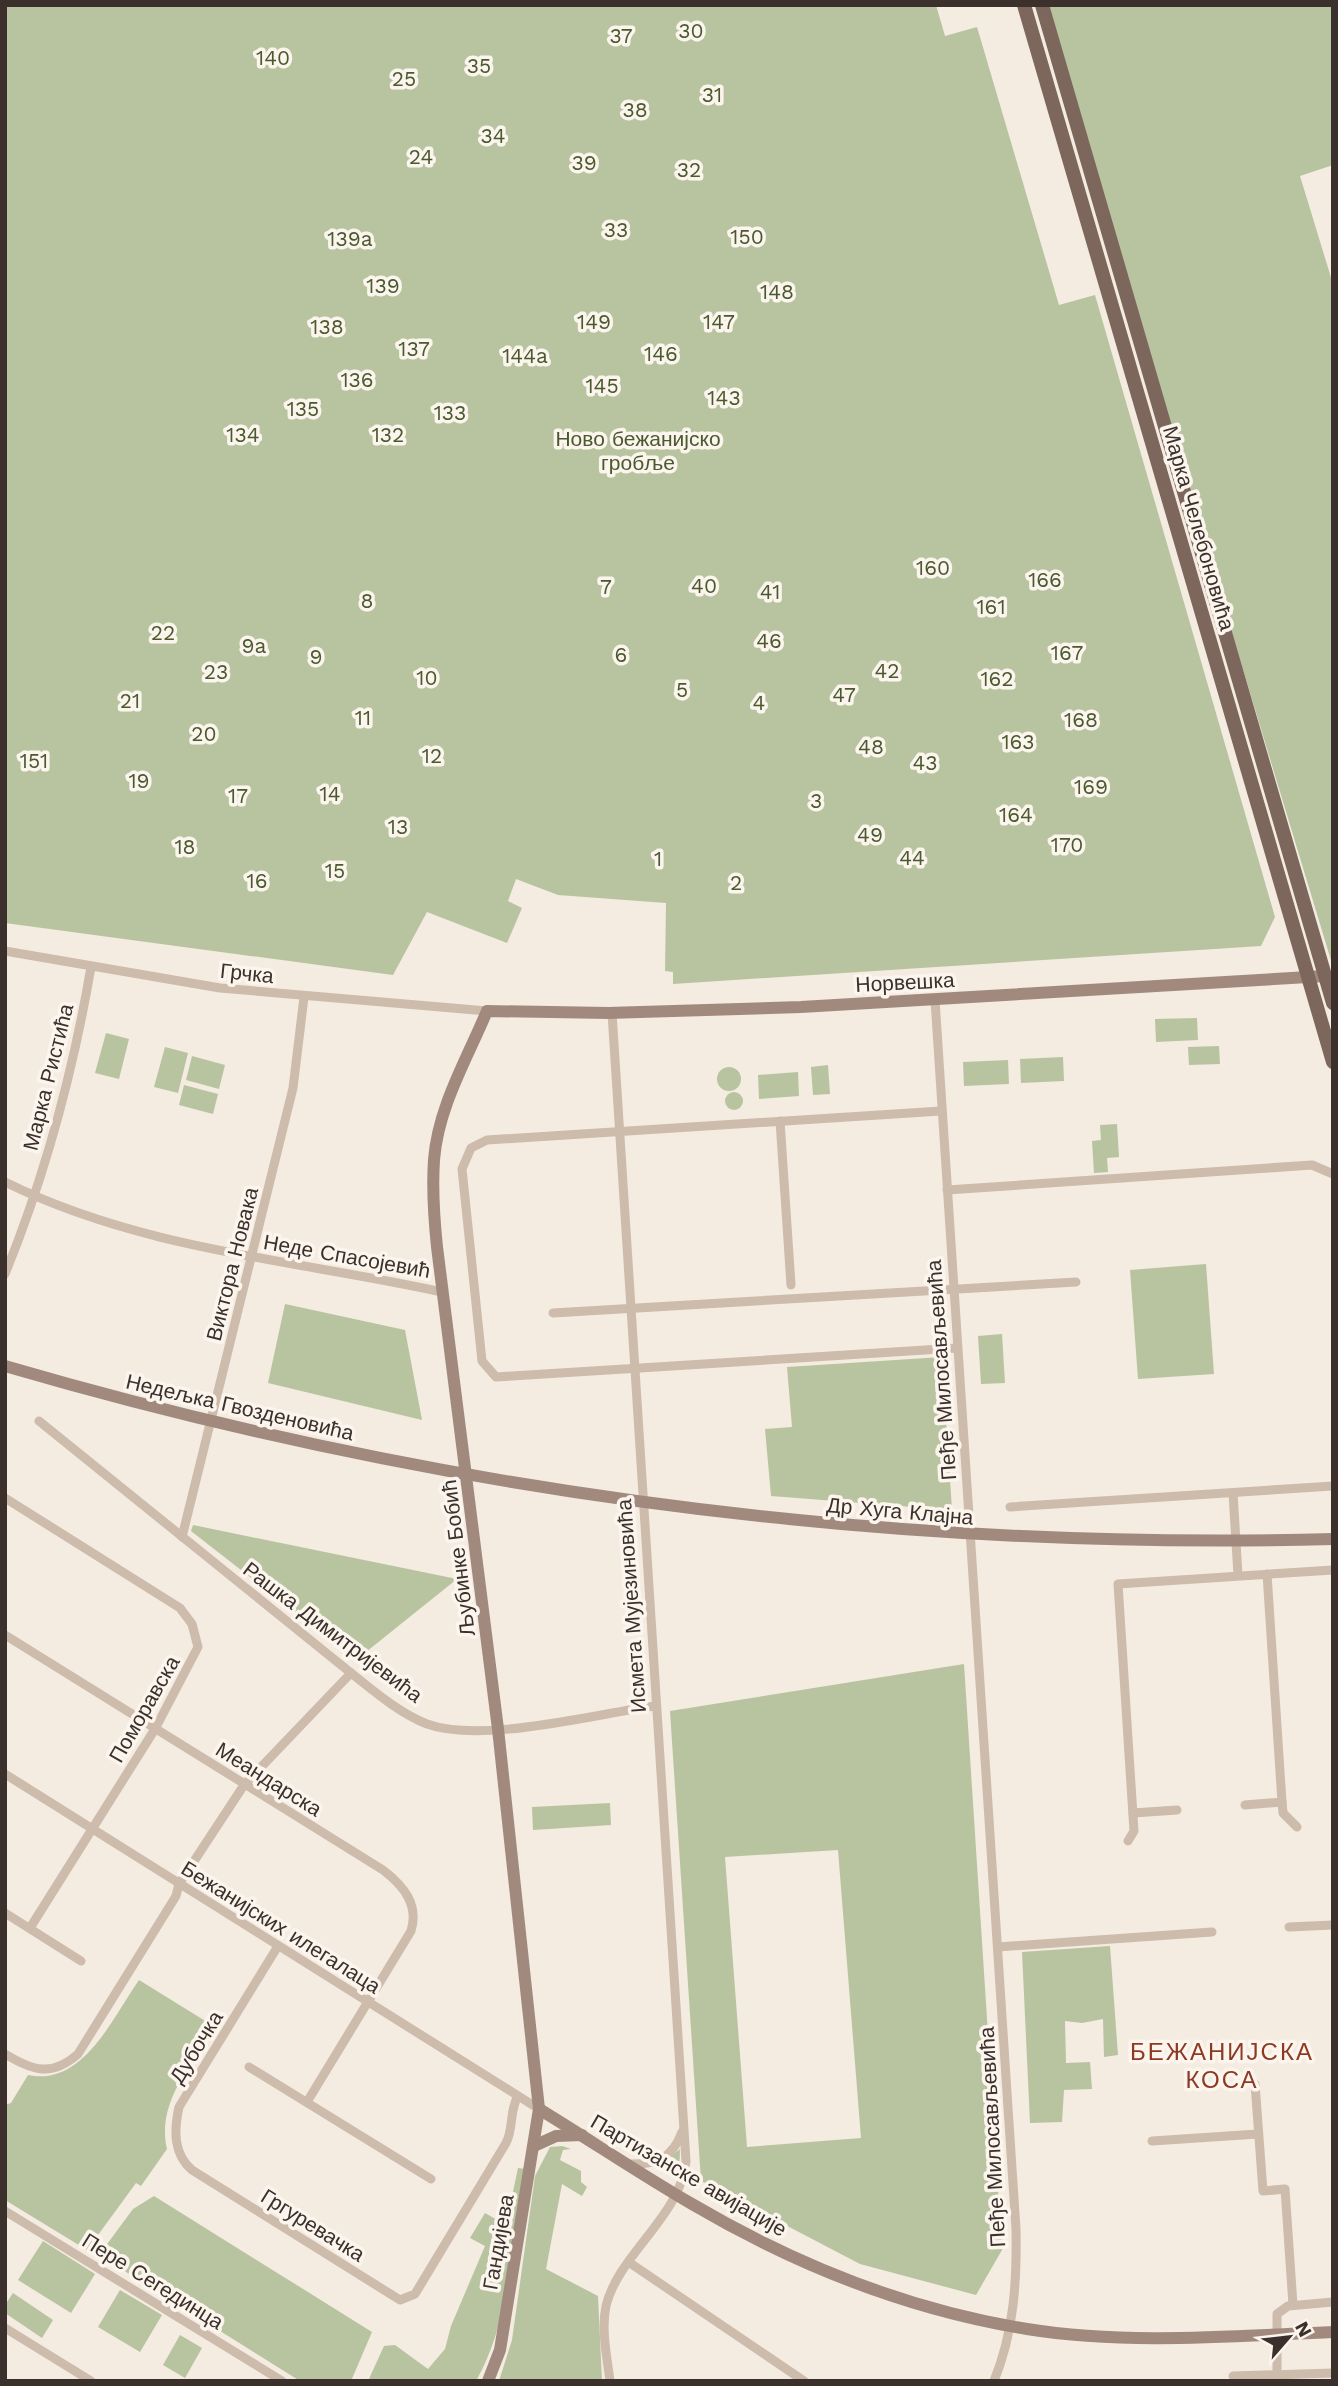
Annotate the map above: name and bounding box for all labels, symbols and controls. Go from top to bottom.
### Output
park label: 30 [678,18,704,43]
park label: 37 [609,23,633,48]
park label: 140 [256,45,290,70]
park label: 35 [467,53,491,78]
park label: 25 [392,66,416,91]
park label: 31 [702,82,722,107]
park label: 38 [622,97,648,122]
park label: 34 [480,123,506,148]
park label: 24 [409,144,433,169]
park label: 39 [571,150,597,175]
park label: 32 [677,157,701,182]
park label: 33 [604,217,628,242]
park label: 150 [730,224,764,249]
park label: 139a [327,226,373,251]
park label: 139 [366,273,400,298]
park label: 148 [760,279,794,304]
park label: 149 [577,309,611,334]
park label: 147 [703,309,735,334]
park label: 138 [310,314,344,339]
park label: 137 [398,336,430,361]
park label: 146 [644,341,678,366]
park label: 144a [502,343,548,368]
park label: 136 [340,367,374,392]
park label: 145 [585,373,619,398]
park label: 143 [707,385,741,410]
park label: 135 [287,396,319,421]
park label: 133 [434,400,466,425]
park label: 134 [226,422,260,447]
park label: 132 [372,422,404,447]
street label: Марка Челебоновића [1158,423,1240,633]
park label: Ново бежанијско гробље [555,426,721,475]
park label: 160 [916,555,950,580]
park label: 166 [1028,567,1062,592]
park label: 40 [691,573,717,598]
park label: 7 [600,574,612,599]
park label: 41 [760,579,780,604]
park label: 8 [361,588,373,613]
park label: 161 [976,594,1006,619]
park label: 22 [151,620,175,645]
park label: 46 [756,628,782,653]
park label: 9a [242,633,267,658]
park label: 167 [1051,640,1083,665]
park label: 6 [615,642,627,667]
park label: 9 [310,644,322,669]
park label: 42 [874,658,900,683]
park label: 23 [204,659,228,684]
park label: 10 [416,665,438,690]
park label: 162 [980,666,1014,691]
park label: 5 [676,677,688,702]
park label: 47 [832,682,856,707]
park label: 21 [120,688,140,713]
park label: 4 [753,690,765,715]
park label: 11 [355,705,371,730]
park label: 168 [1064,707,1098,732]
park label: 20 [191,721,217,746]
park label: 163 [1001,729,1035,754]
park label: 48 [858,734,884,759]
park label: 12 [422,743,442,768]
park label: 151 [20,748,48,773]
park label: 43 [912,750,938,775]
park label: 19 [128,768,150,793]
park label: 169 [1074,774,1108,799]
park label: 14 [319,781,341,806]
park label: 17 [228,783,248,808]
park label: 3 [810,788,822,813]
park label: 164 [999,802,1033,827]
park label: 13 [388,814,408,839]
park label: 49 [857,822,883,847]
park label: 170 [1051,832,1083,857]
park label: 18 [174,834,196,859]
park label: 44 [899,845,925,870]
park label: 1 [654,846,662,871]
park label: 15 [325,858,345,883]
park label: 16 [247,868,267,893]
park label: 2 [730,870,742,895]
street label: Грчка [219,958,275,988]
street label: Норвешка [855,967,956,997]
street label: Марка Ристића [18,1001,78,1153]
street label: Виктора Новака [201,1184,263,1343]
street label: Неде Спасојевић [262,1229,432,1283]
street label: Пеђе Милосављевића [921,1259,961,1481]
street label: Недељка Гвозденовића [124,1369,357,1445]
street label: Љубинке Бобић [436,1478,480,1638]
street label: Др Хуга Клајна [826,1492,975,1530]
street label: Исмета Мујезиновића [611,1498,651,1714]
street label: Рашка Димитријевића [238,1556,428,1708]
street label: Поморавска [103,1651,185,1767]
street label: Меандарска [211,1737,327,1822]
street label: Бежанијских илегалаца [177,1855,386,1999]
street label: Дубочка [164,2006,228,2088]
street label: Пеђе Милосављевића [974,2026,1010,2248]
district label: БЕЖАНИЈСКА КОСА [1130,2038,1314,2094]
street label: Партизанске авијације [587,2109,791,2241]
street label: Гргуревачка [257,2183,370,2267]
street label: Гандијева [477,2192,519,2292]
street label: Пере Сегединца [78,2228,229,2335]
north arrow [1254,2302,1324,2372]
text: N [1290,2318,1317,2341]

